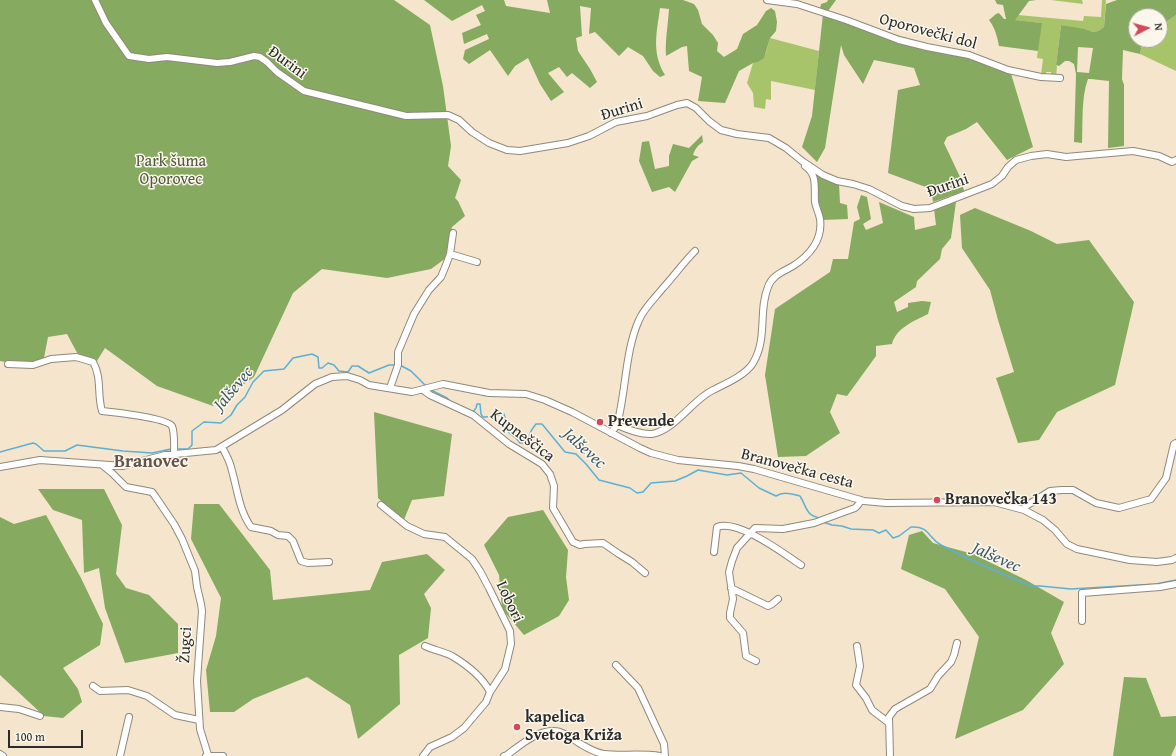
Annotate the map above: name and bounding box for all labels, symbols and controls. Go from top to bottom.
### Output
north arrow [1128,8,1168,48]
street label: Oporovečki dol [877,10,979,54]
text: N [1151,22,1167,31]
street label: Đurini [264,43,310,83]
street label: Đurini [599,95,645,125]
park label: Park šuma Oporovec [136,152,206,190]
street label: Đurini [925,170,971,202]
water label: Jalševec [210,363,258,415]
street label: Kupneščica [486,406,558,466]
place label: Prevende [608,412,674,432]
marker: Prevende [595,417,605,427]
water label: Jalševec [558,424,610,474]
street label: Branovečka cesta [739,445,855,493]
district label: Branovec [114,451,188,473]
place label: Branovečka 143 [945,490,1057,510]
marker: Branovečka 143 [932,495,942,505]
water label: Jalševec [968,538,1024,578]
street label: Lobori [491,578,527,626]
street label: Žugci [175,626,197,664]
place label: kapelica Svetoga Križa [525,708,622,746]
scale bar [10,722,85,748]
marker: kapelica Svetoga Križa [512,722,522,732]
text: 100 m [15,728,45,745]

